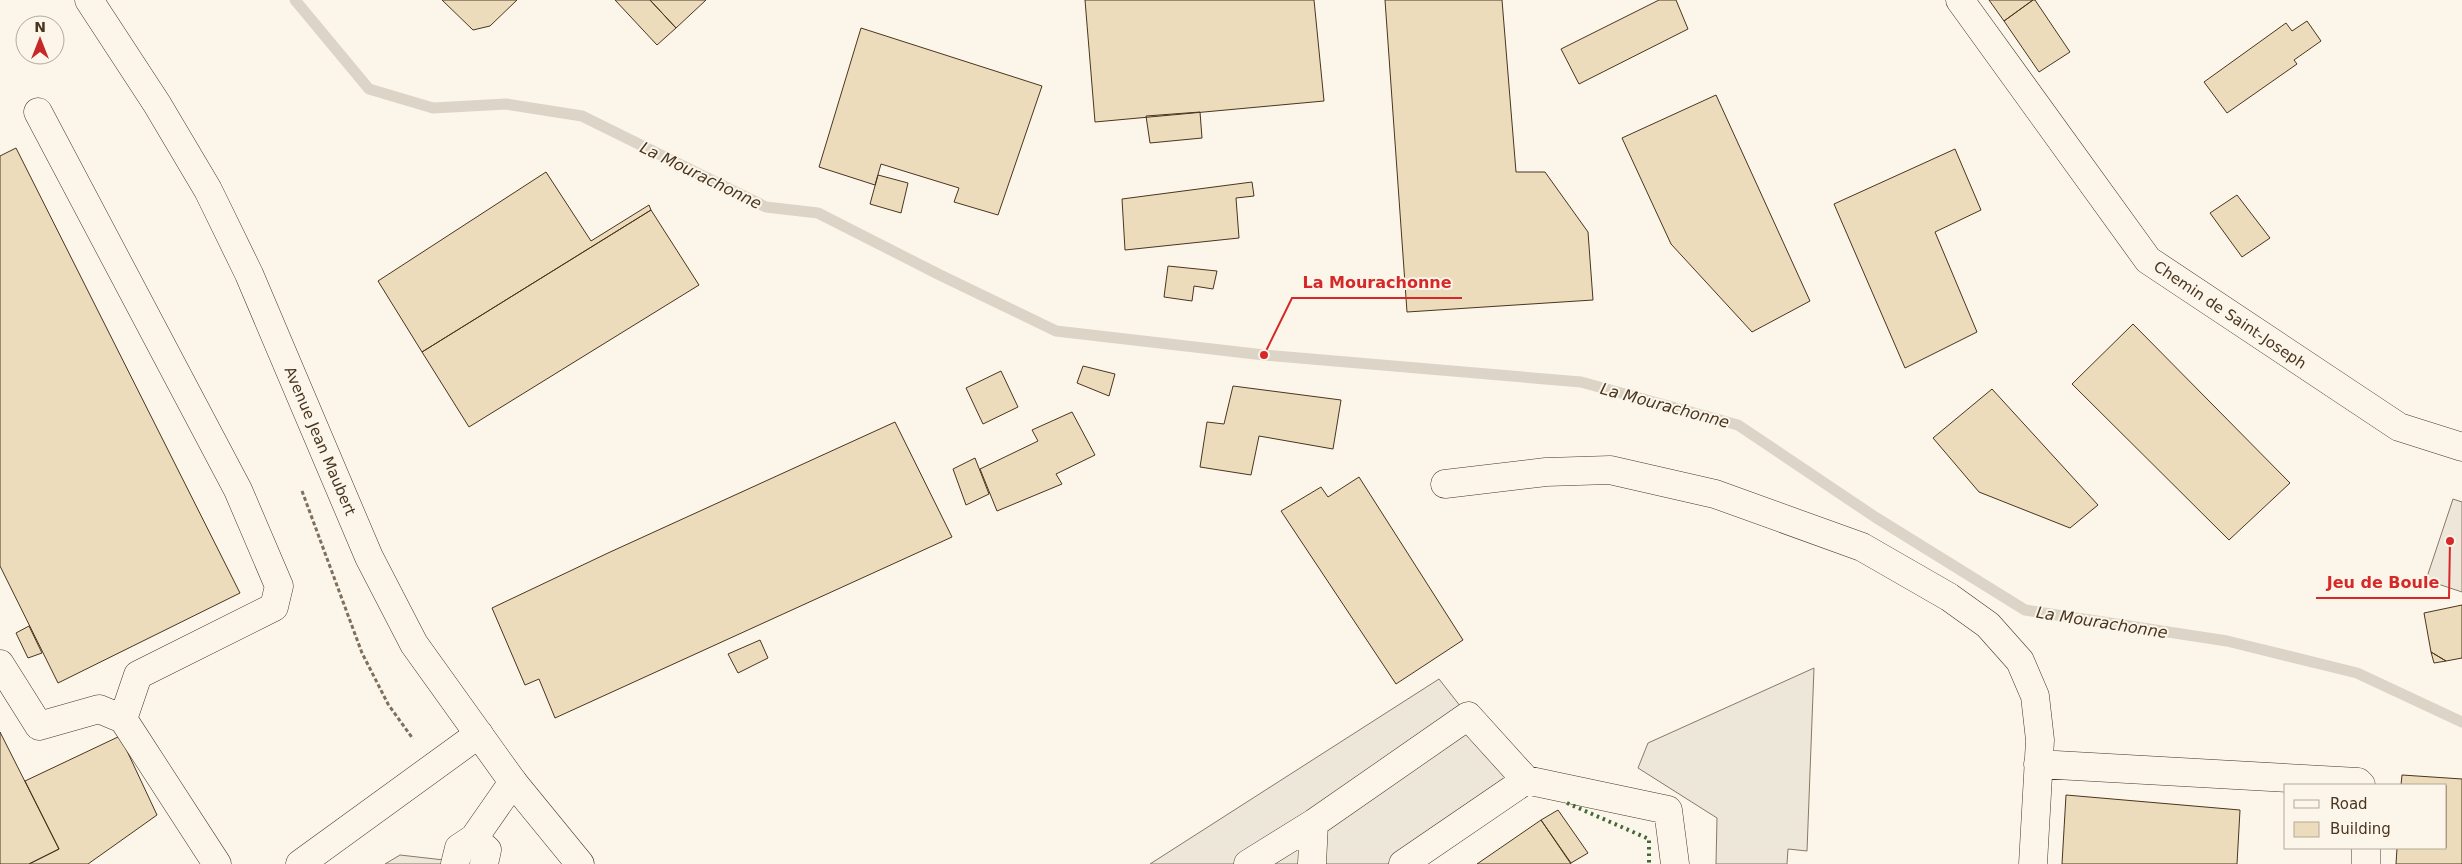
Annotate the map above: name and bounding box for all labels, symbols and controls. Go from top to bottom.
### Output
north arrow [15,15,65,65]
text: N [34,19,46,35]
water label: La Mourachonne [637,138,765,213]
street label: Chemin de Saint-Joseph [2150,257,2310,373]
callout: La Mourachonne [1292,267,1462,298]
text: La Mourachonne [1302,273,1452,292]
street label: Avenue Jean Maubert [280,364,360,518]
water label: La Mourachonne [1598,379,1732,432]
callout: Jeu de Boule [2316,567,2449,598]
text: Jeu de Boule [2326,573,2439,592]
water label: La Mourachonne [2035,603,2169,642]
legend [2284,784,2447,849]
text: Road [2330,795,2368,813]
text: Building [2330,820,2391,838]

